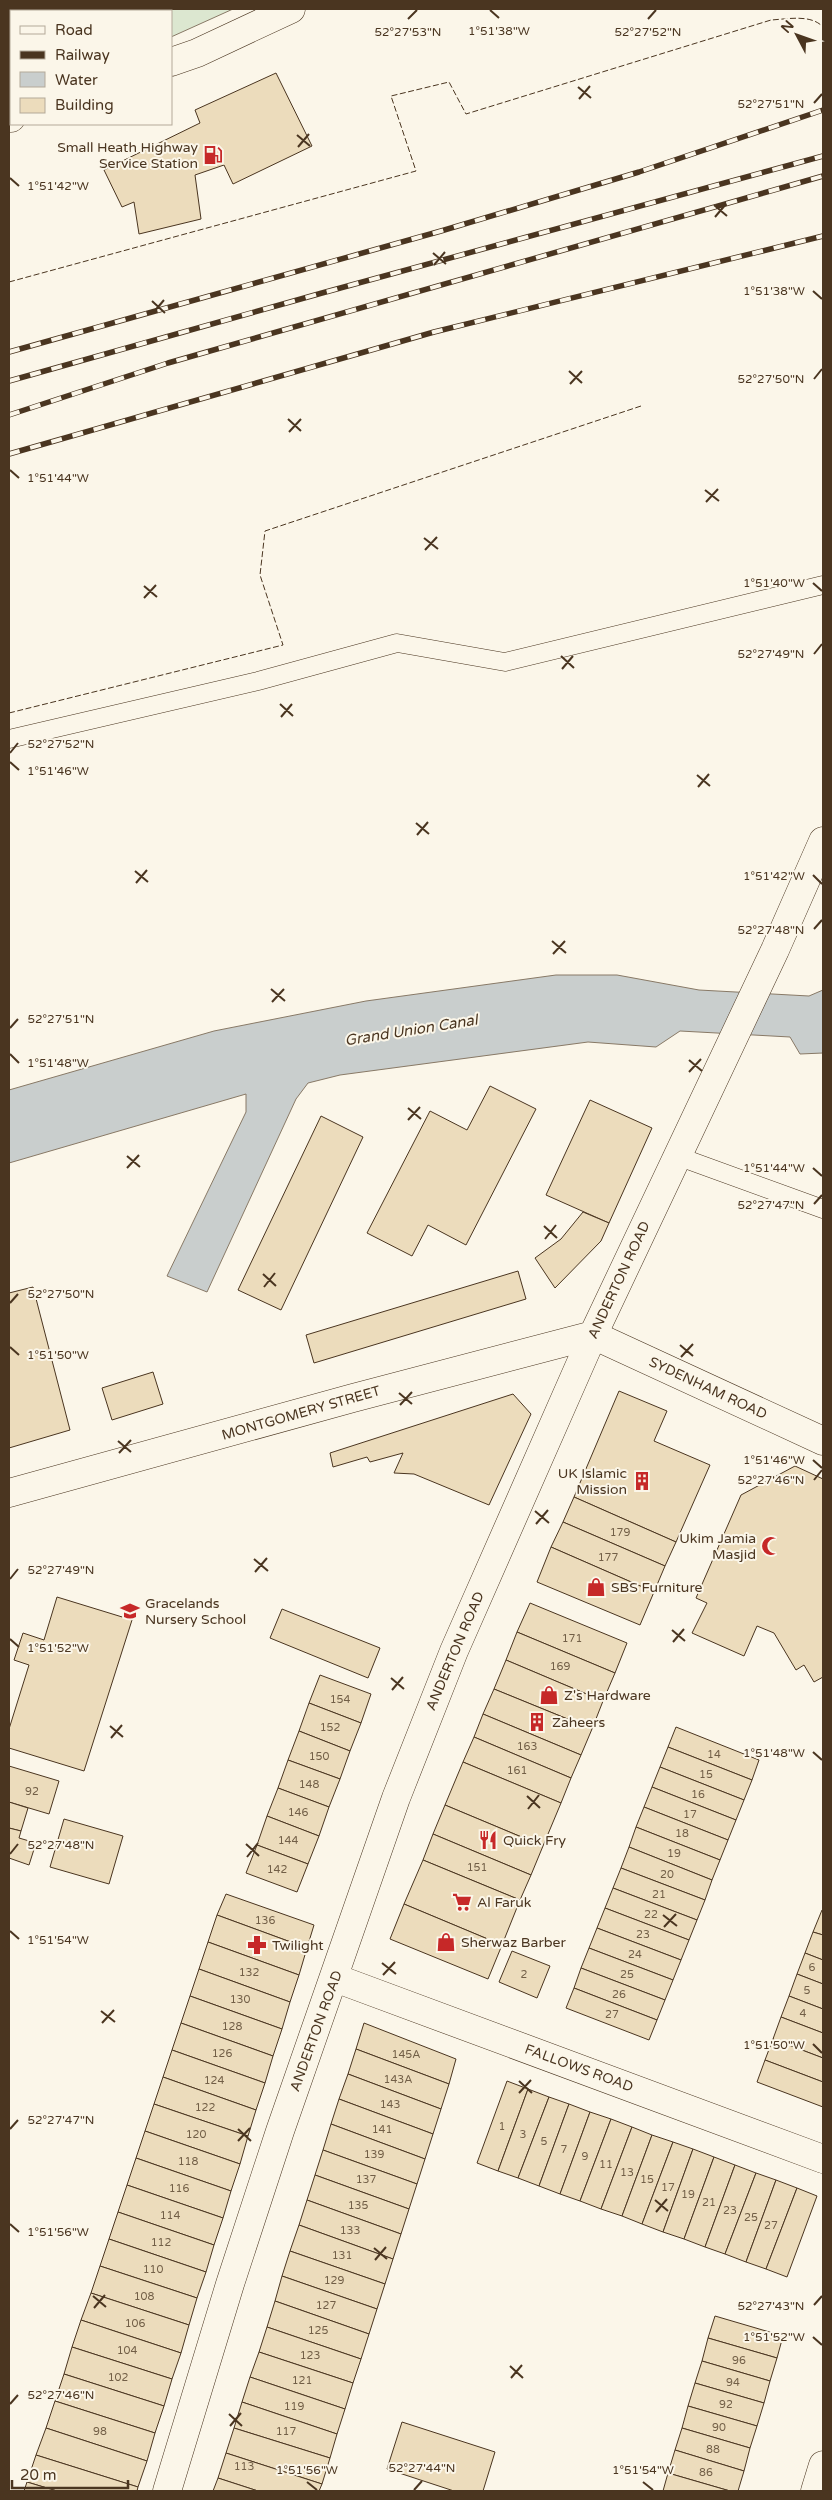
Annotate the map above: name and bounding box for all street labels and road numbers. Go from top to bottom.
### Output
street label: ANDERTON ROAD [584,1219,654,1341]
street label: SYDENHAM ROAD [646,1353,770,1423]
street label: MONTGOMERY STREET [220,1382,383,1444]
street label: ANDERTON ROAD [422,1589,488,1713]
street label: ANDERTON ROAD [286,1968,346,2094]
street label: FALLOWS ROAD [522,2040,636,2096]

